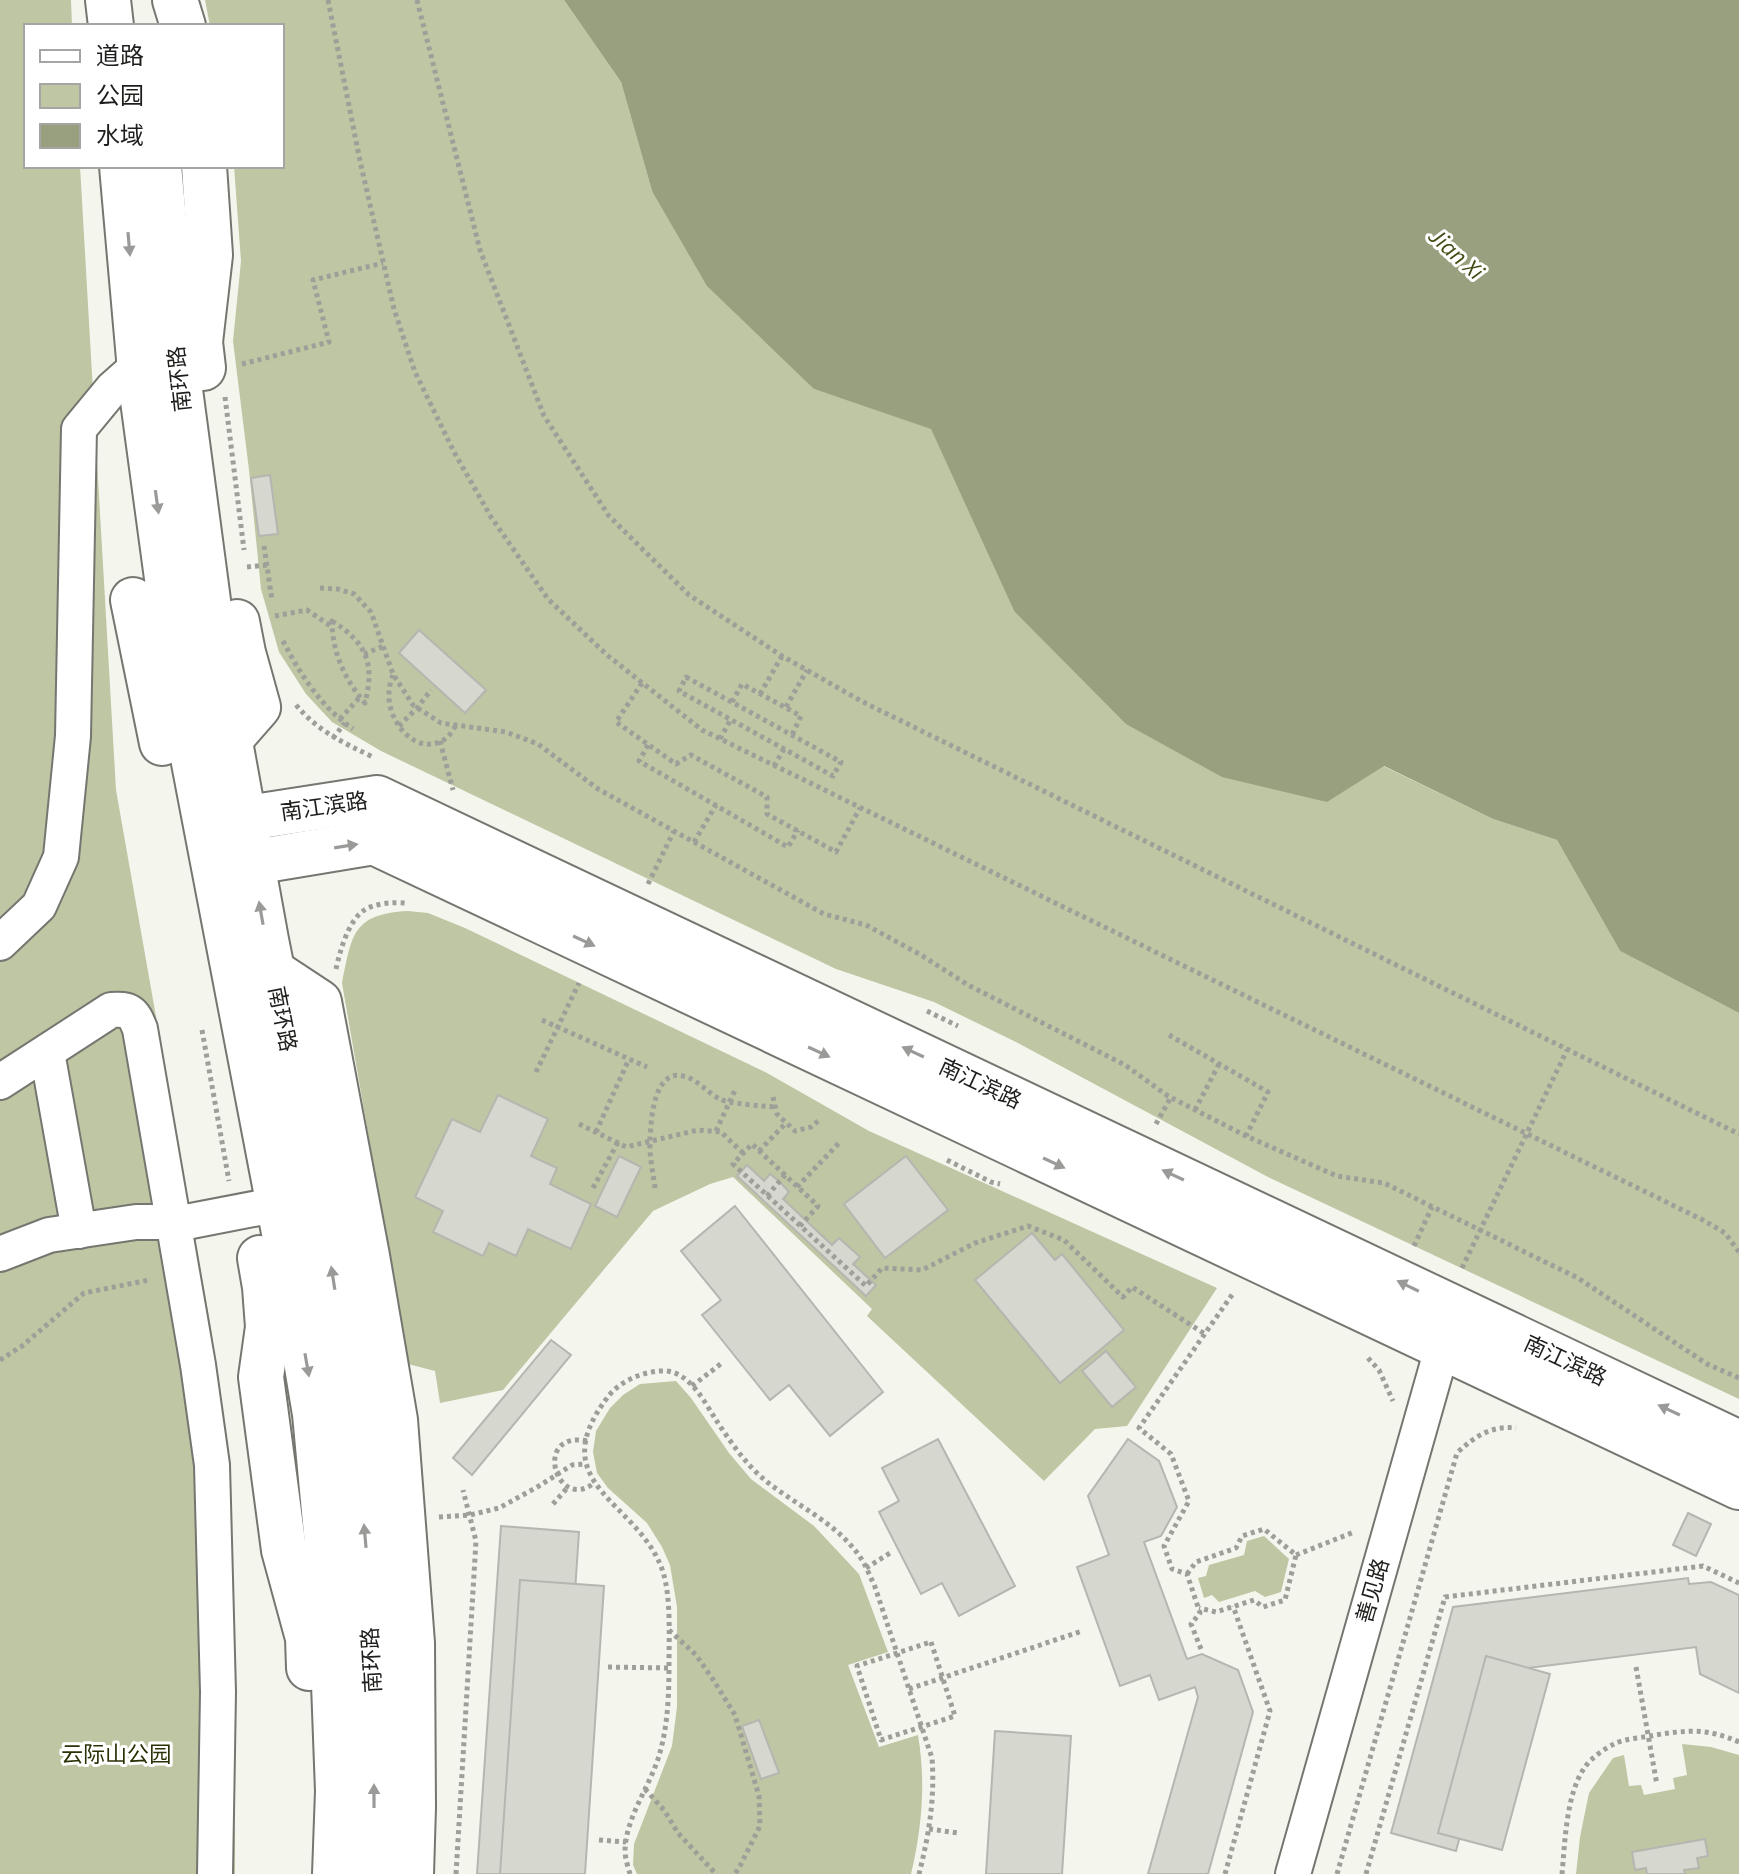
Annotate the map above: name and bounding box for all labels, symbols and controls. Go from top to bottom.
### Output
legend [24,24,284,168]
text: 道路 [96,39,144,74]
text: 公园 [96,79,144,114]
text: 水域 [96,119,144,154]
water label: Jian Xi [1420,219,1492,289]
one-way arrow [123,232,136,257]
street label: 南环路 [161,345,199,413]
one-way arrow [150,490,163,515]
street label: 南江滨路 [278,785,370,829]
one-way arrow [334,840,359,852]
one-way arrow [255,901,267,926]
one-way arrow [572,934,595,948]
street label: 南环路 [260,984,304,1054]
one-way arrow [807,1045,831,1059]
one-way arrow [901,1045,925,1059]
street label: 南江滨路 [933,1051,1027,1117]
one-way arrow [1042,1156,1066,1170]
one-way arrow [1162,1168,1185,1182]
one-way arrow [326,1266,338,1291]
one-way arrow [1397,1279,1420,1293]
street label: 南江滨路 [1518,1328,1612,1394]
one-way arrow [301,1353,313,1378]
one-way arrow [1657,1403,1680,1417]
one-way arrow [359,1523,372,1548]
street label: 善见路 [1349,1555,1397,1627]
street label: 南环路 [354,1626,390,1694]
park label: 云际山公园 [61,1739,171,1771]
one-way arrow [368,1783,380,1808]

